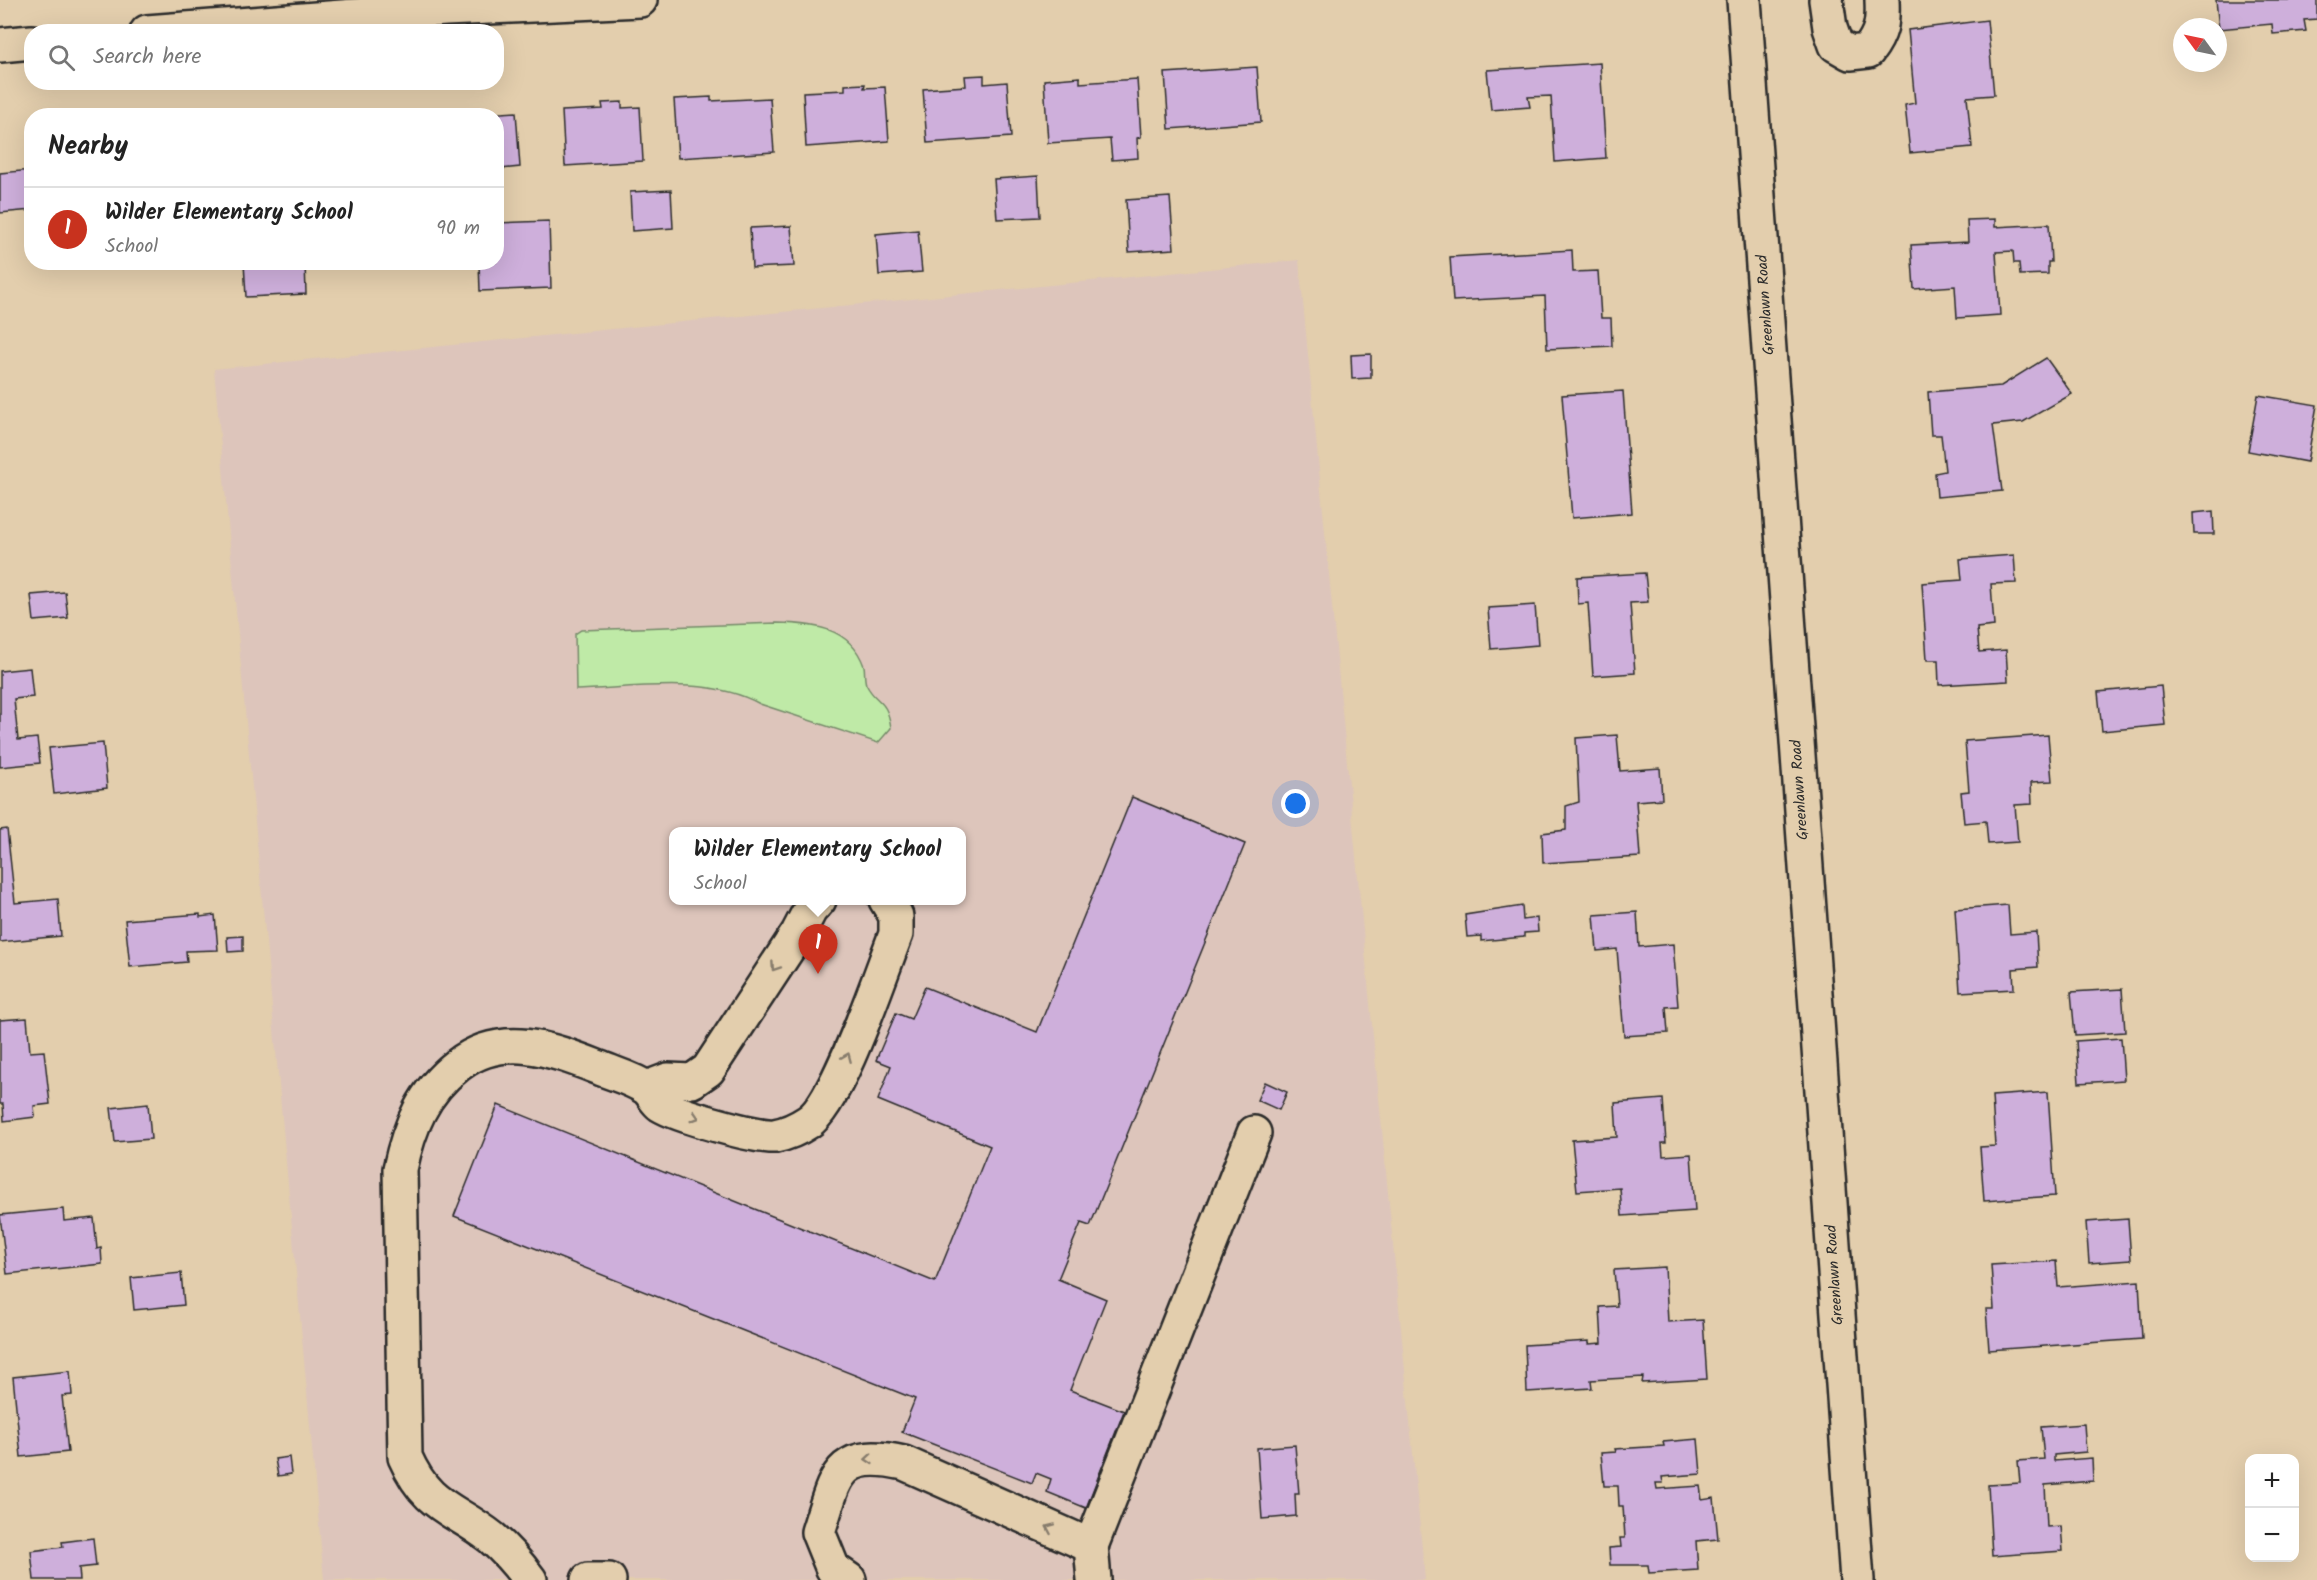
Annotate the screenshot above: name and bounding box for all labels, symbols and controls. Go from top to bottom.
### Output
north arrow [2173,18,2227,72]
search box [24,24,504,90]
text: Search here [93,40,201,75]
icon: search [45,41,78,74]
text: Nearby [48,126,128,168]
text: Wilder Elementary School [105,196,353,231]
text: 1 [64,213,71,245]
text: 90 m [436,213,480,245]
text: School [105,231,158,263]
street label: Greenlawn Road [1750,254,1781,356]
street label: Greenlawn Road [1784,739,1815,841]
your location [1281,789,1310,818]
popup [669,827,966,905]
text: Wilder Elementary School [694,833,941,868]
text: School [694,868,747,900]
pin: 1 [798,924,838,974]
one-way arrow [771,961,783,971]
one-way arrow [840,1052,852,1063]
one-way arrow [689,1110,700,1122]
street label: Greenlawn Road [1819,1224,1850,1326]
one-way arrow [865,1452,874,1465]
map controls [2245,1454,2299,1562]
button: + [2245,1454,2299,1508]
button: − [2245,1508,2299,1562]
one-way arrow [1045,1523,1056,1535]

